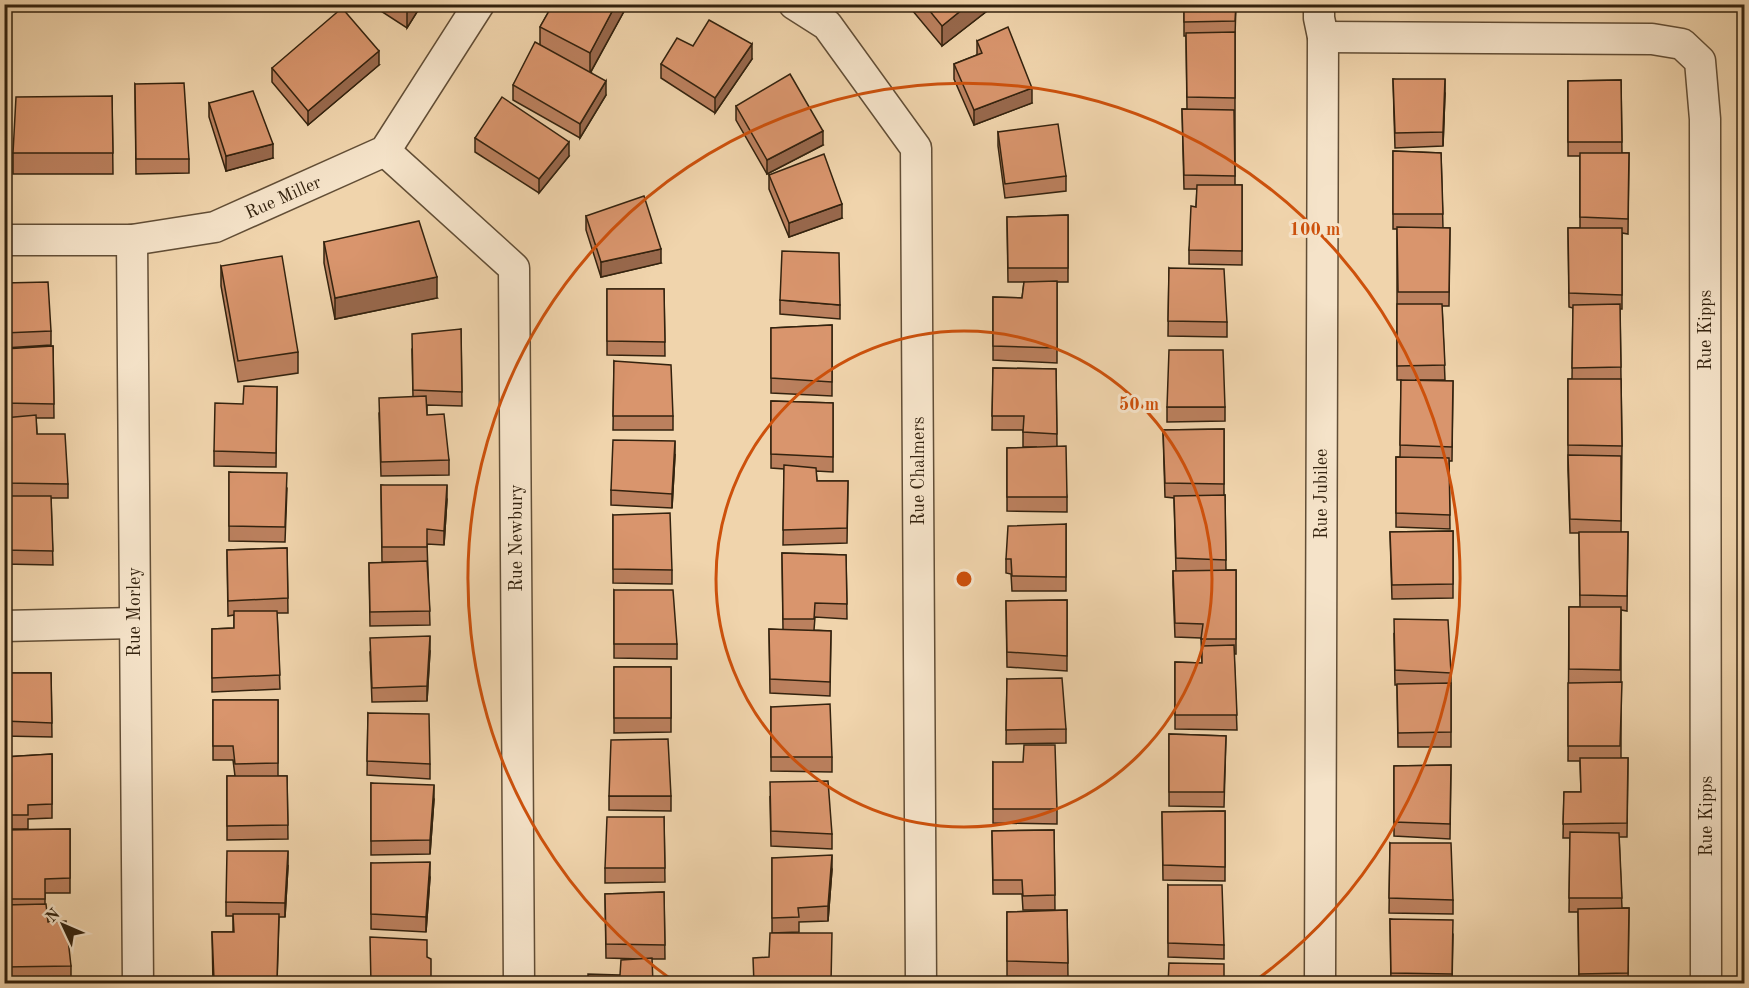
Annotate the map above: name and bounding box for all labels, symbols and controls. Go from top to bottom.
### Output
street label: Rue Miller [243,173,325,223]
text: 100 m [1290,221,1340,239]
street label: Rue Kipps [1697,289,1715,370]
text: 50 m [1119,396,1159,414]
street label: Rue Chalmers [910,416,928,526]
street label: Rue Jubilee [1313,449,1331,539]
street label: Rue Newbury [508,484,526,592]
street label: Rue Morley [126,567,144,657]
centre of rings [954,569,974,589]
street label: Rue Kipps [1698,775,1716,856]
north arrow [33,895,93,955]
text: N [44,905,64,926]

